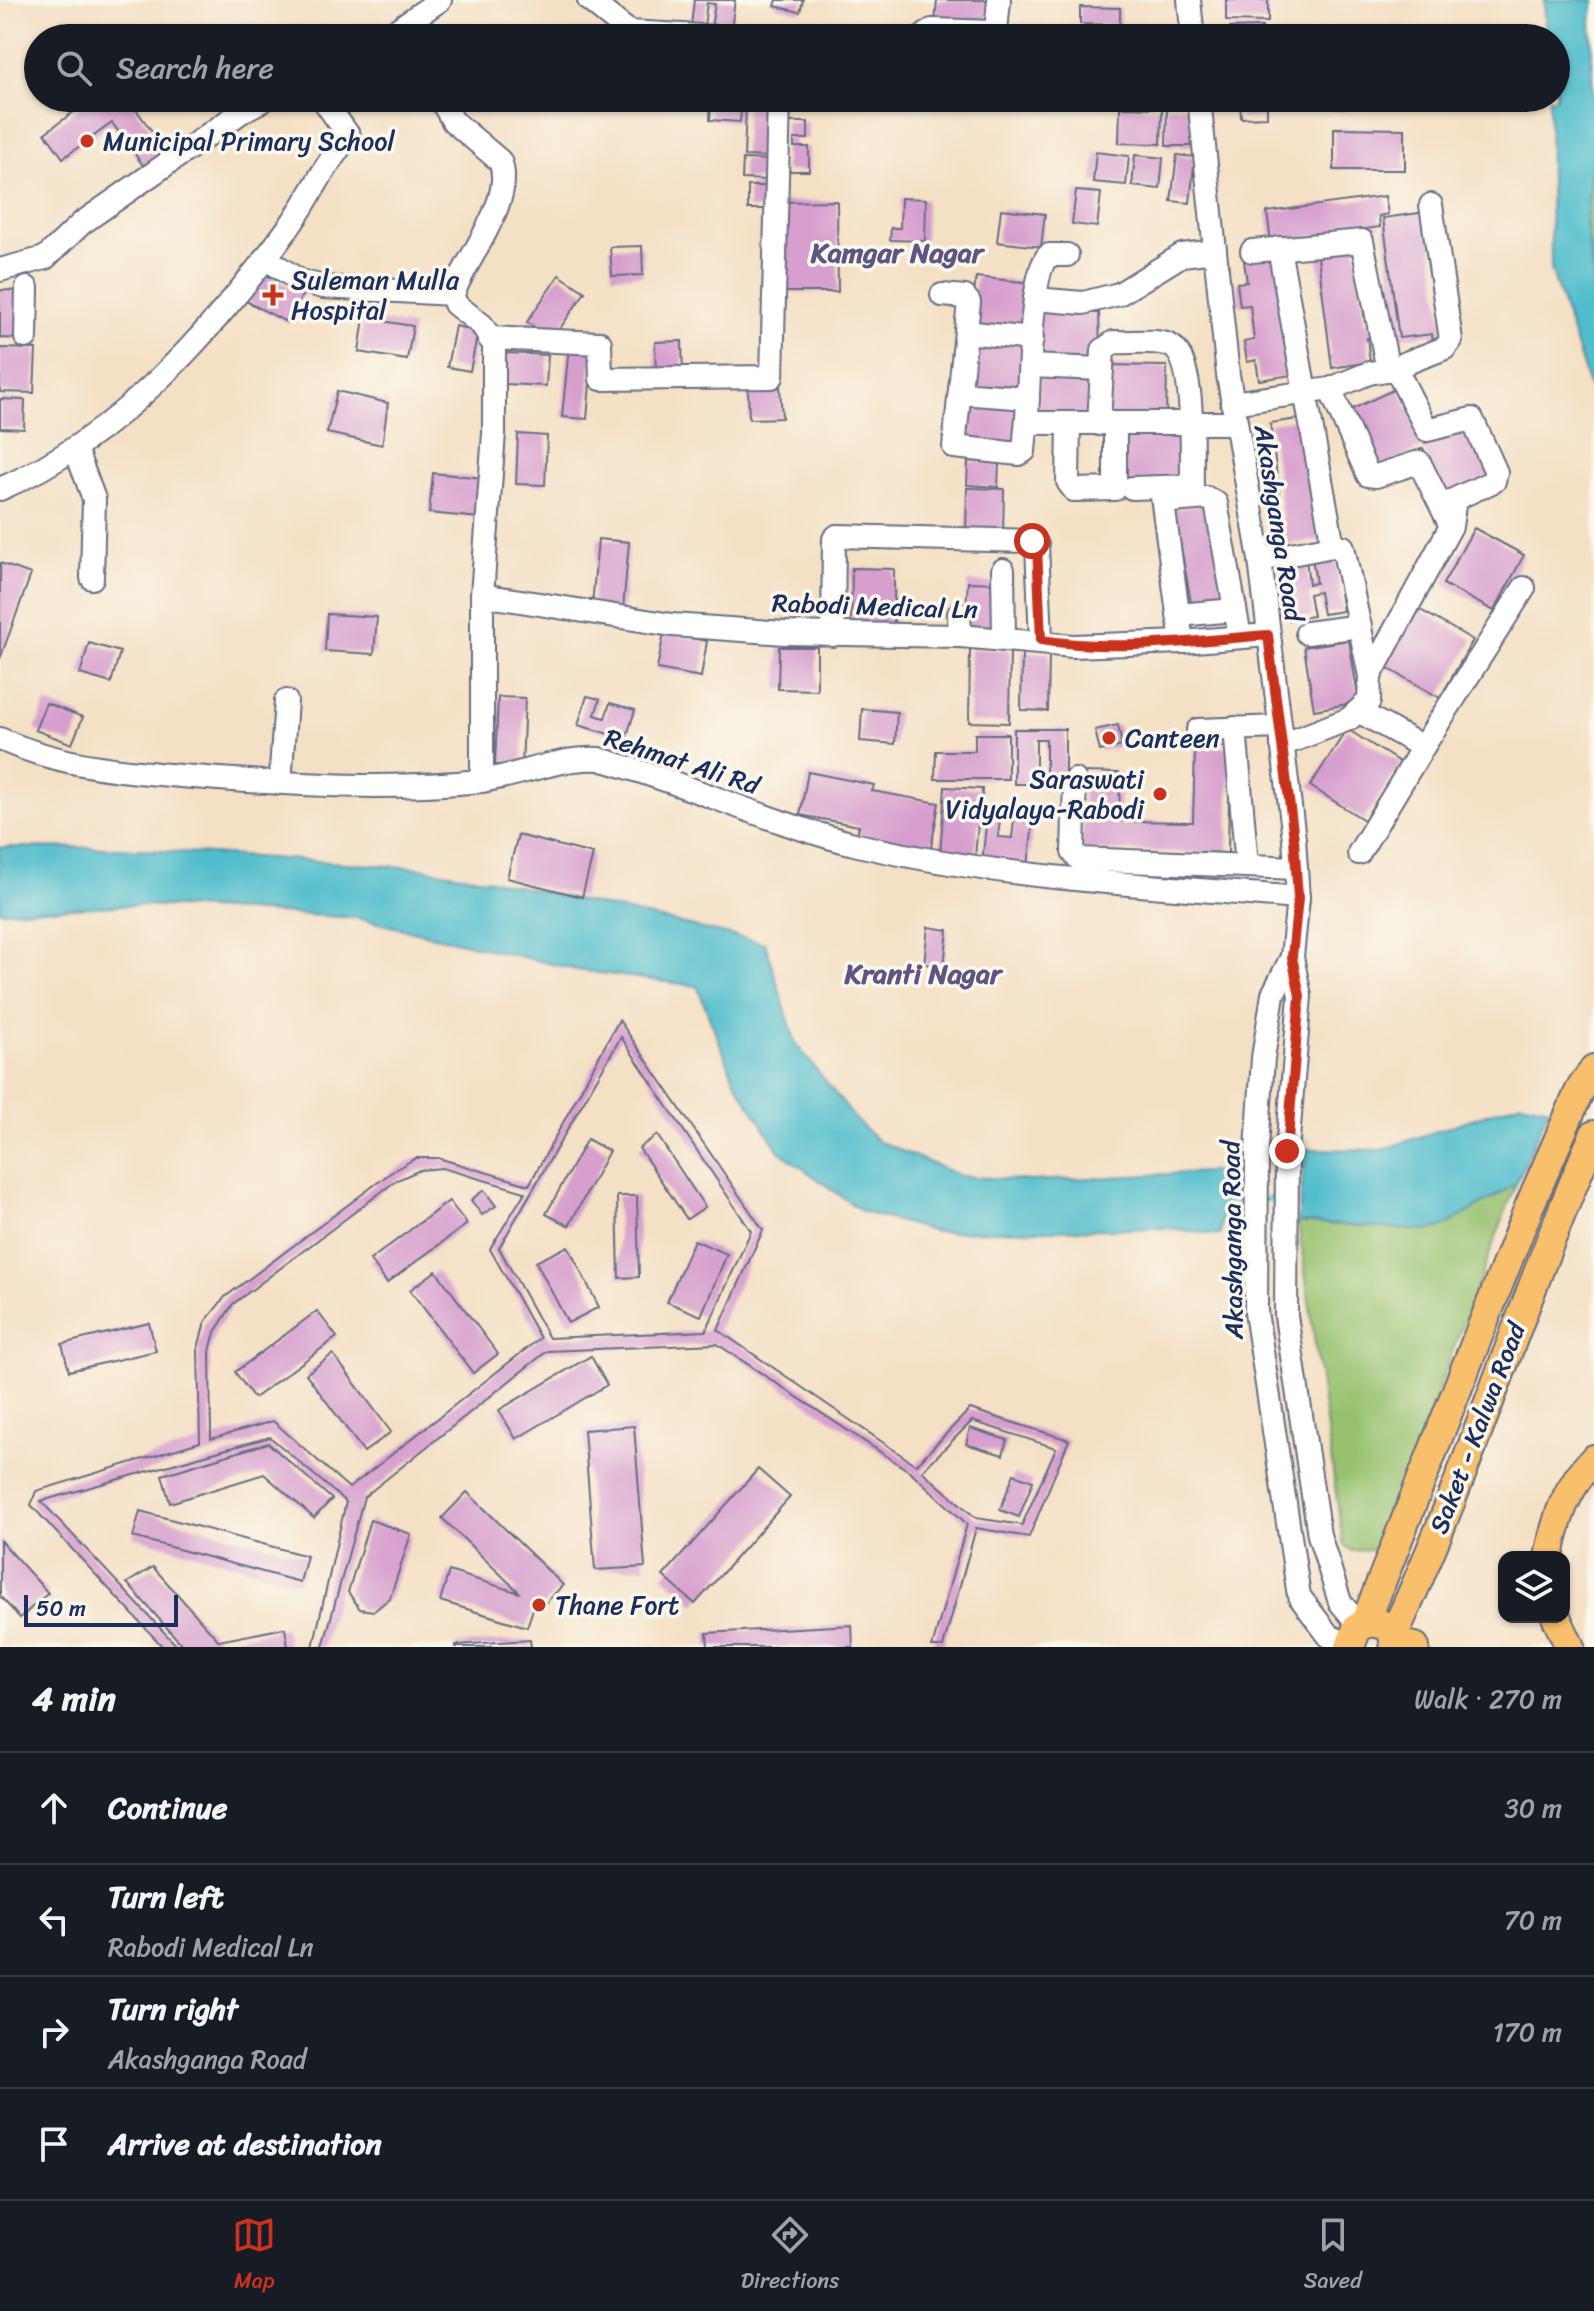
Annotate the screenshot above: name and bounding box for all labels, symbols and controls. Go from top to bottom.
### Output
search box [24,24,1570,112]
text: Search here [116,41,274,95]
icon: search [52,46,96,90]
place label: Municipal Primary School [103,118,395,164]
marker: Municipal Primary School [78,132,96,150]
district label: Kamgar Nagar [810,228,986,277]
place label: Suleman Mulla Hospital [291,257,460,333]
marker: Suleman Mulla Hospital [262,284,284,306]
street label: Akashganga Road [1241,420,1318,627]
route start [1014,523,1050,559]
street label: Rabodi Medical Ln [771,579,979,633]
street label: Rehmat Ali Rd [598,714,768,808]
place label: Canteen [1125,715,1220,761]
marker: Canteen [1100,729,1118,747]
place label: Saraswati Vidyalaya-Rabodi [946,756,1145,832]
marker: Saraswati Vidyalaya-Rabodi [1151,785,1169,803]
district label: Kranti Nagar [843,949,1004,998]
route end [1269,1133,1305,1169]
street label: Akashganga Road [1207,1138,1257,1341]
street label: Saket - Kalwa Road [1416,1313,1539,1540]
map controls [1498,1551,1570,1623]
button: layers [1498,1551,1570,1623]
place label: Thane Fort [555,1582,679,1628]
text: 50 m [36,1589,86,1628]
scale bar [24,1591,178,1627]
marker: Thane Fort [530,1596,548,1614]
text: 4 min [32,1669,116,1729]
text: Walk · 270 m [1414,1676,1562,1722]
text: Continue [108,1781,227,1835]
text: 30 m [1505,1785,1562,1831]
icon: ahead [32,1786,76,1830]
text: Turn left [108,1870,224,1924]
text: 70 m [1504,1897,1562,1943]
icon: left [32,1898,76,1942]
text: Rabodi Medical Ln [108,1924,314,1970]
text: Turn right [108,1982,238,2036]
text: 170 m [1493,2009,1562,2055]
icon: right [32,2010,76,2054]
text: Akashganga Road [108,2036,306,2082]
text: Arrive at destination [108,2117,382,2171]
icon: arrive [32,2122,76,2166]
tab: Map [232,2213,276,2300]
tab: Directions [741,2213,839,2300]
tab: Saved [1304,2213,1362,2300]

